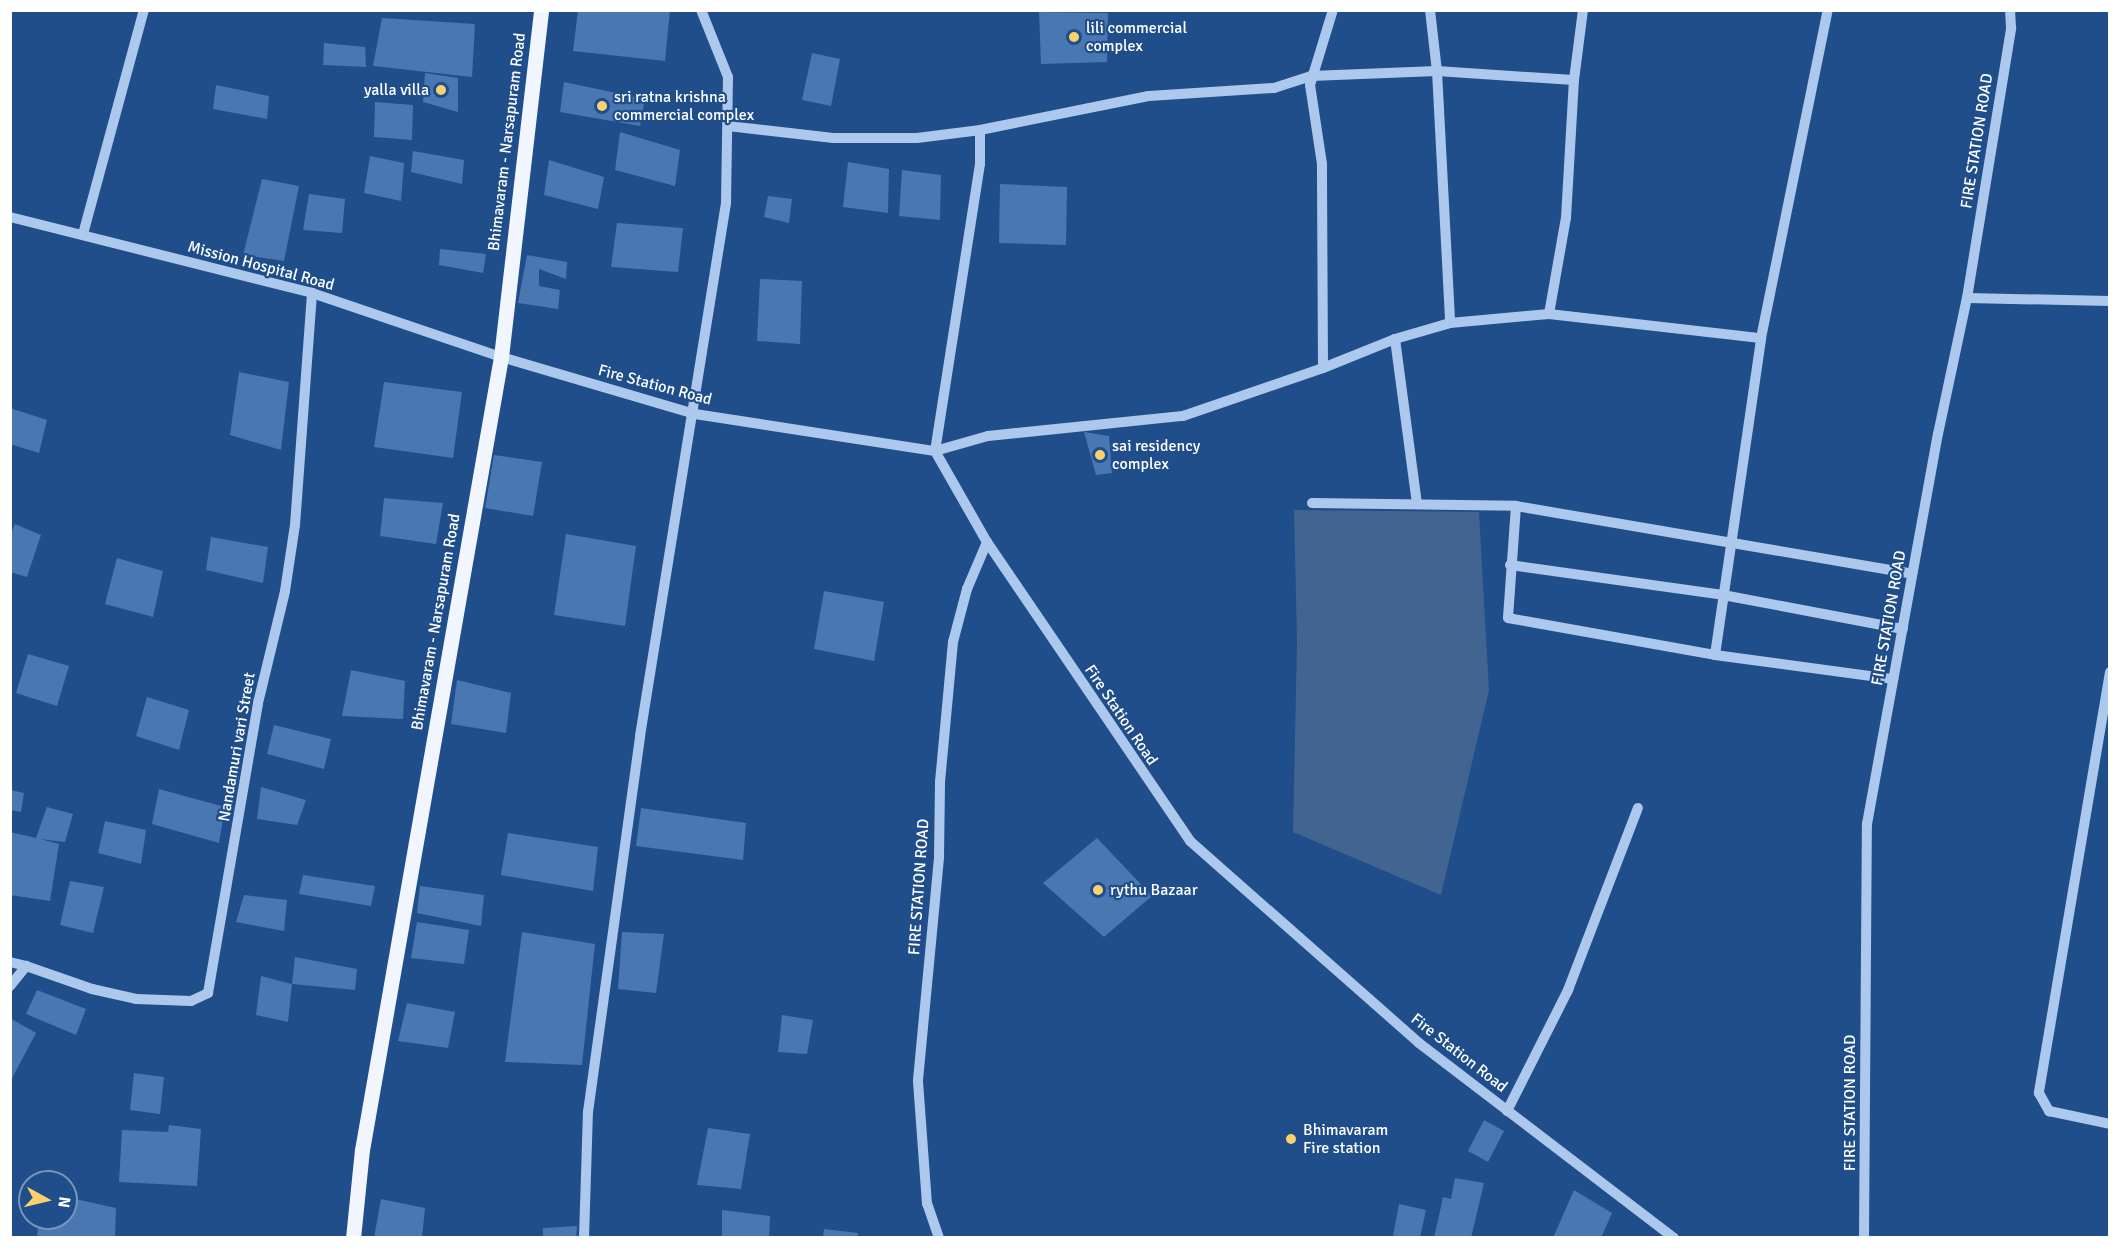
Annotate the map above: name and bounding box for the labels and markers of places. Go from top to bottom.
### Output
place label: lili commercial complex [1086,18,1187,56]
marker: lili commercial complex [1067,30,1081,44]
place label: yalla villa [364,80,429,100]
marker: yalla villa [434,83,448,97]
place label: sri ratna krishna commercial complex [614,87,754,125]
marker: sri ratna krishna commercial complex [595,99,609,113]
place label: sai residency complex [1112,436,1200,474]
marker: sai residency complex [1093,448,1107,462]
place label: rythu Bazaar [1110,880,1198,900]
marker: rythu Bazaar [1091,883,1105,897]
place label: Bhimavaram Fire station [1303,1120,1388,1158]
marker: Bhimavaram Fire station [1284,1132,1298,1146]

